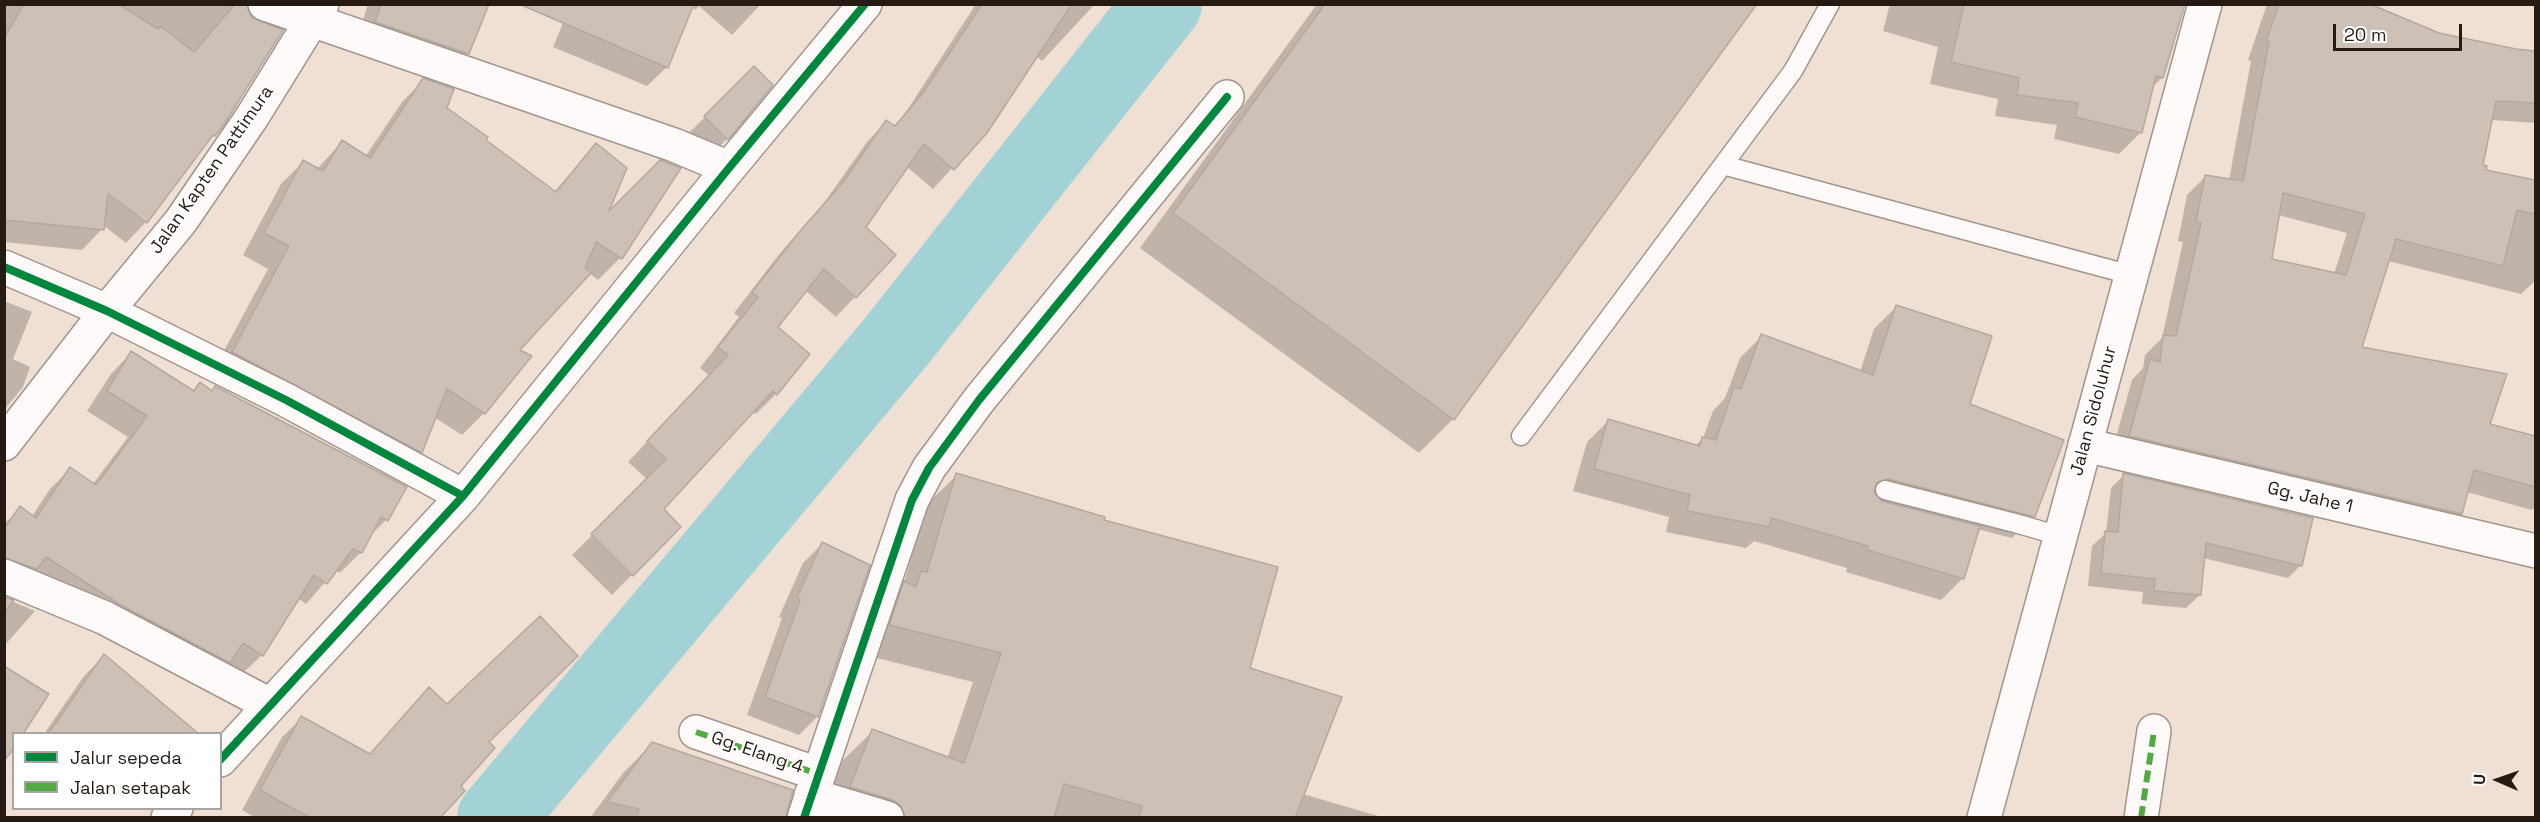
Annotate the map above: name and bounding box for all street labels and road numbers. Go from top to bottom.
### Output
street label: Jalan Kapten Pattimura [146,82,278,258]
street label: Jalan Sidoluhur [2066,344,2122,478]
street label: Gg. Jahe 1 [2265,478,2355,518]
street label: Gg. Elang 4 [708,727,806,779]

